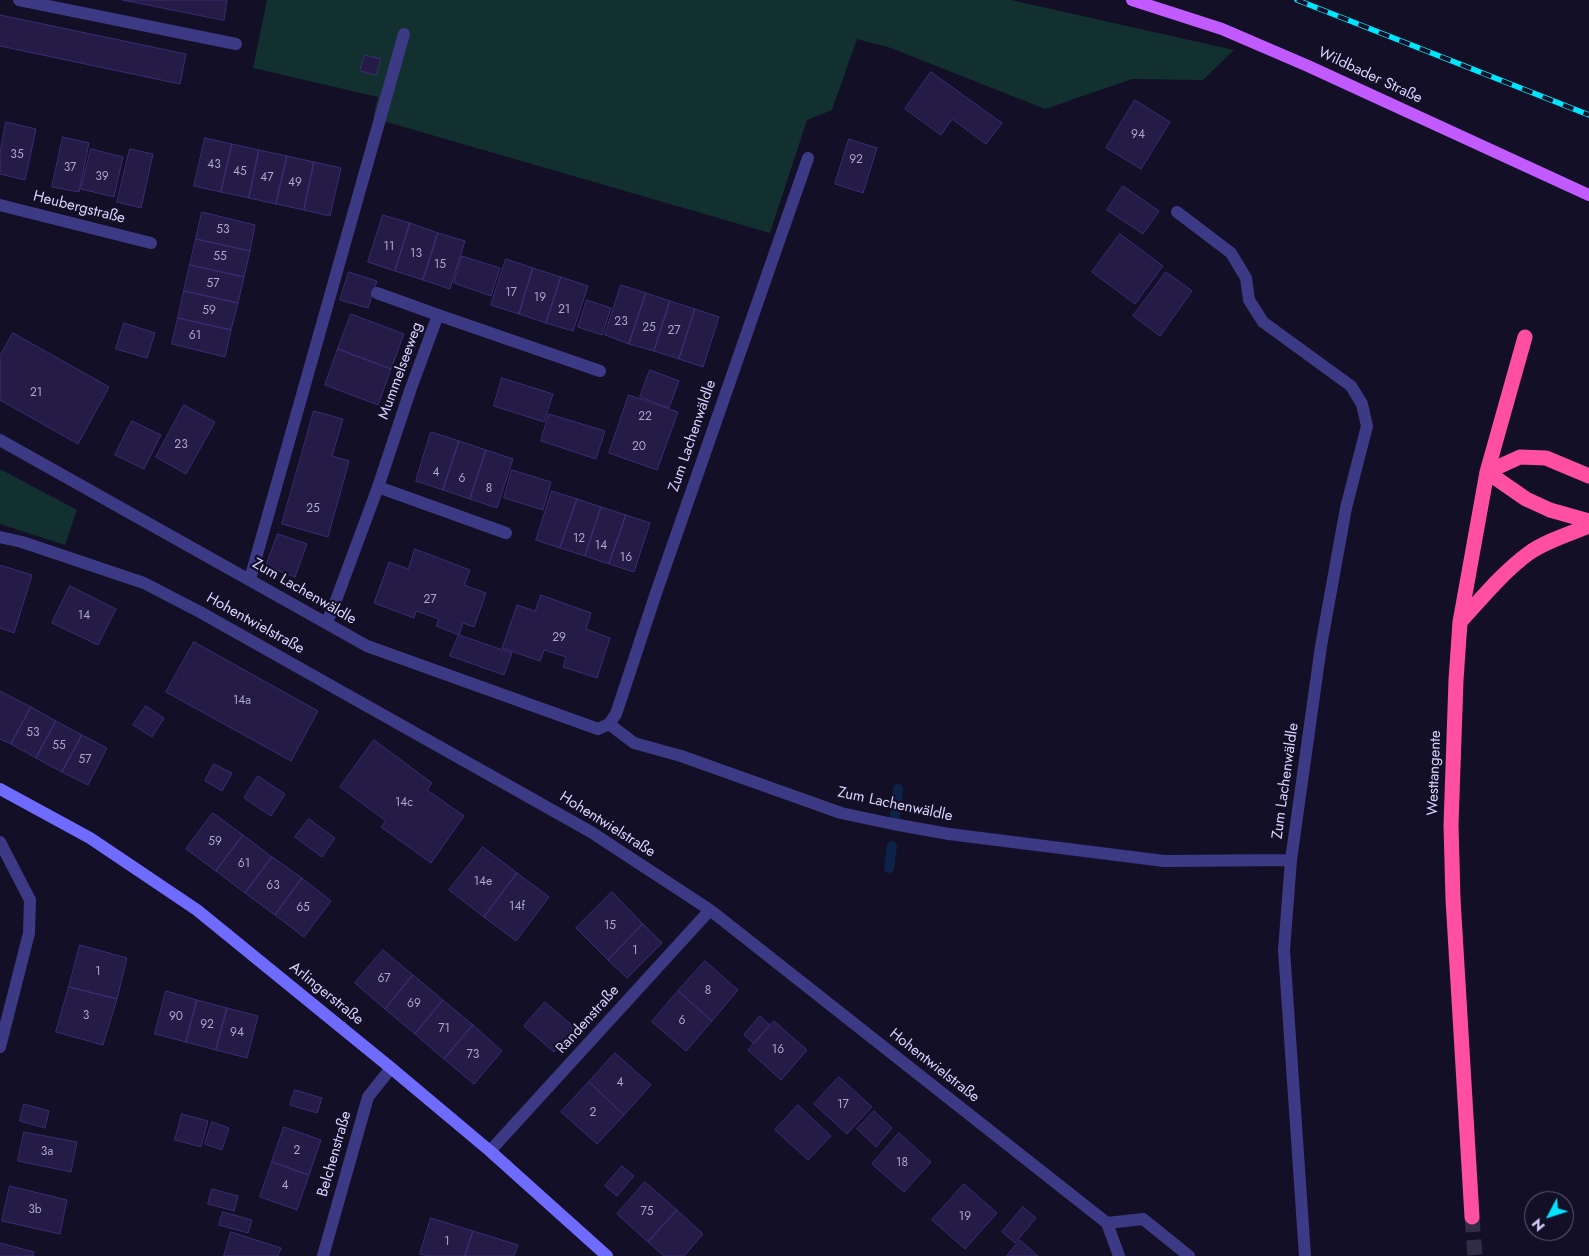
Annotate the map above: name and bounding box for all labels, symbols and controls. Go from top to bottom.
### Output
street label: Wildbader Straße [1315,44,1425,108]
house number: 94 [1131,128,1145,142]
house number: 35 [10,148,24,162]
house number: 92 [849,153,863,167]
house number: 43 [207,158,221,172]
house number: 37 [64,161,76,175]
house number: 45 [233,165,247,179]
house number: 39 [95,170,109,184]
house number: 47 [260,171,274,185]
house number: 49 [288,176,302,190]
street label: Heubergstraße [31,188,127,228]
house number: 53 [216,223,230,237]
house number: 11 [384,240,394,254]
house number: 13 [410,247,422,261]
house number: 55 [213,250,227,264]
house number: 15 [434,258,446,272]
house number: 57 [206,277,220,291]
house number: 17 [505,286,517,300]
house number: 19 [534,291,546,305]
house number: 21 [558,303,570,317]
house number: 59 [202,304,216,318]
house number: 23 [614,315,628,329]
street label: Mummelseeweg [375,320,427,422]
house number: 25 [642,321,656,335]
house number: 27 [667,324,681,338]
house number: 61 [189,329,201,343]
street label: Zum Lachenwäldle [665,378,721,494]
house number: 21 [30,386,42,400]
house number: 22 [638,410,652,424]
house number: 23 [174,438,188,452]
house number: 20 [632,440,646,454]
house number: 4 [433,466,439,480]
house number: 6 [459,472,465,486]
house number: 8 [486,482,492,496]
house number: 25 [306,502,320,516]
house number: 12 [573,532,585,546]
house number: 14 [595,539,607,553]
house number: 16 [620,551,632,565]
street label: Zum Lachenwäldle [249,555,359,629]
street label: Hohentwielstraße [203,590,307,658]
house number: 27 [423,593,437,607]
house number: 14 [78,609,90,623]
house number: 29 [552,631,566,645]
house number: 14a [233,694,251,708]
street label: Zum Lachenwäldle [1269,722,1303,840]
house number: 53 [26,726,40,740]
street label: Westtangente [1425,730,1445,816]
house number: 55 [52,739,66,753]
house number: 57 [78,753,92,767]
street label: Zum Lachenwäldle [836,784,954,826]
street label: Hohentwielstraße [556,788,658,862]
house number: 14c [395,796,413,810]
house number: 59 [208,835,222,849]
house number: 61 [238,857,250,871]
house number: 14e [474,875,492,889]
house number: 63 [266,879,280,893]
house number: 14f [509,900,525,914]
house number: 65 [296,901,310,915]
house number: 15 [604,919,616,933]
house number: 1 [632,944,638,958]
street label: Arlingerstraße [285,959,367,1029]
house number: 1 [95,965,101,979]
house number: 67 [377,972,391,986]
street label: Randenstraße [553,982,623,1058]
house number: 8 [705,984,711,998]
house number: 69 [407,997,421,1011]
house number: 3 [83,1009,89,1023]
house number: 90 [169,1010,183,1024]
house number: 6 [679,1014,685,1028]
house number: 92 [200,1018,214,1032]
house number: 71 [438,1022,450,1036]
street label: Hohentwielstraße [885,1025,983,1107]
house number: 94 [230,1026,244,1040]
house number: 16 [772,1043,784,1057]
house number: 73 [467,1048,479,1062]
house number: 4 [617,1076,623,1090]
house number: 17 [837,1098,849,1112]
house number: 2 [590,1106,596,1120]
street label: Belchenstraße [314,1109,356,1199]
house number: 2 [294,1144,300,1158]
house number: 3a [41,1145,53,1159]
house number: 18 [896,1156,908,1170]
house number: 4 [282,1179,288,1193]
north arrow [1524,1191,1574,1241]
house number: 3b [28,1203,42,1217]
house number: 75 [640,1205,654,1219]
house number: 19 [959,1210,971,1224]
text: N [1527,1214,1550,1236]
house number: 1 [444,1235,450,1249]

